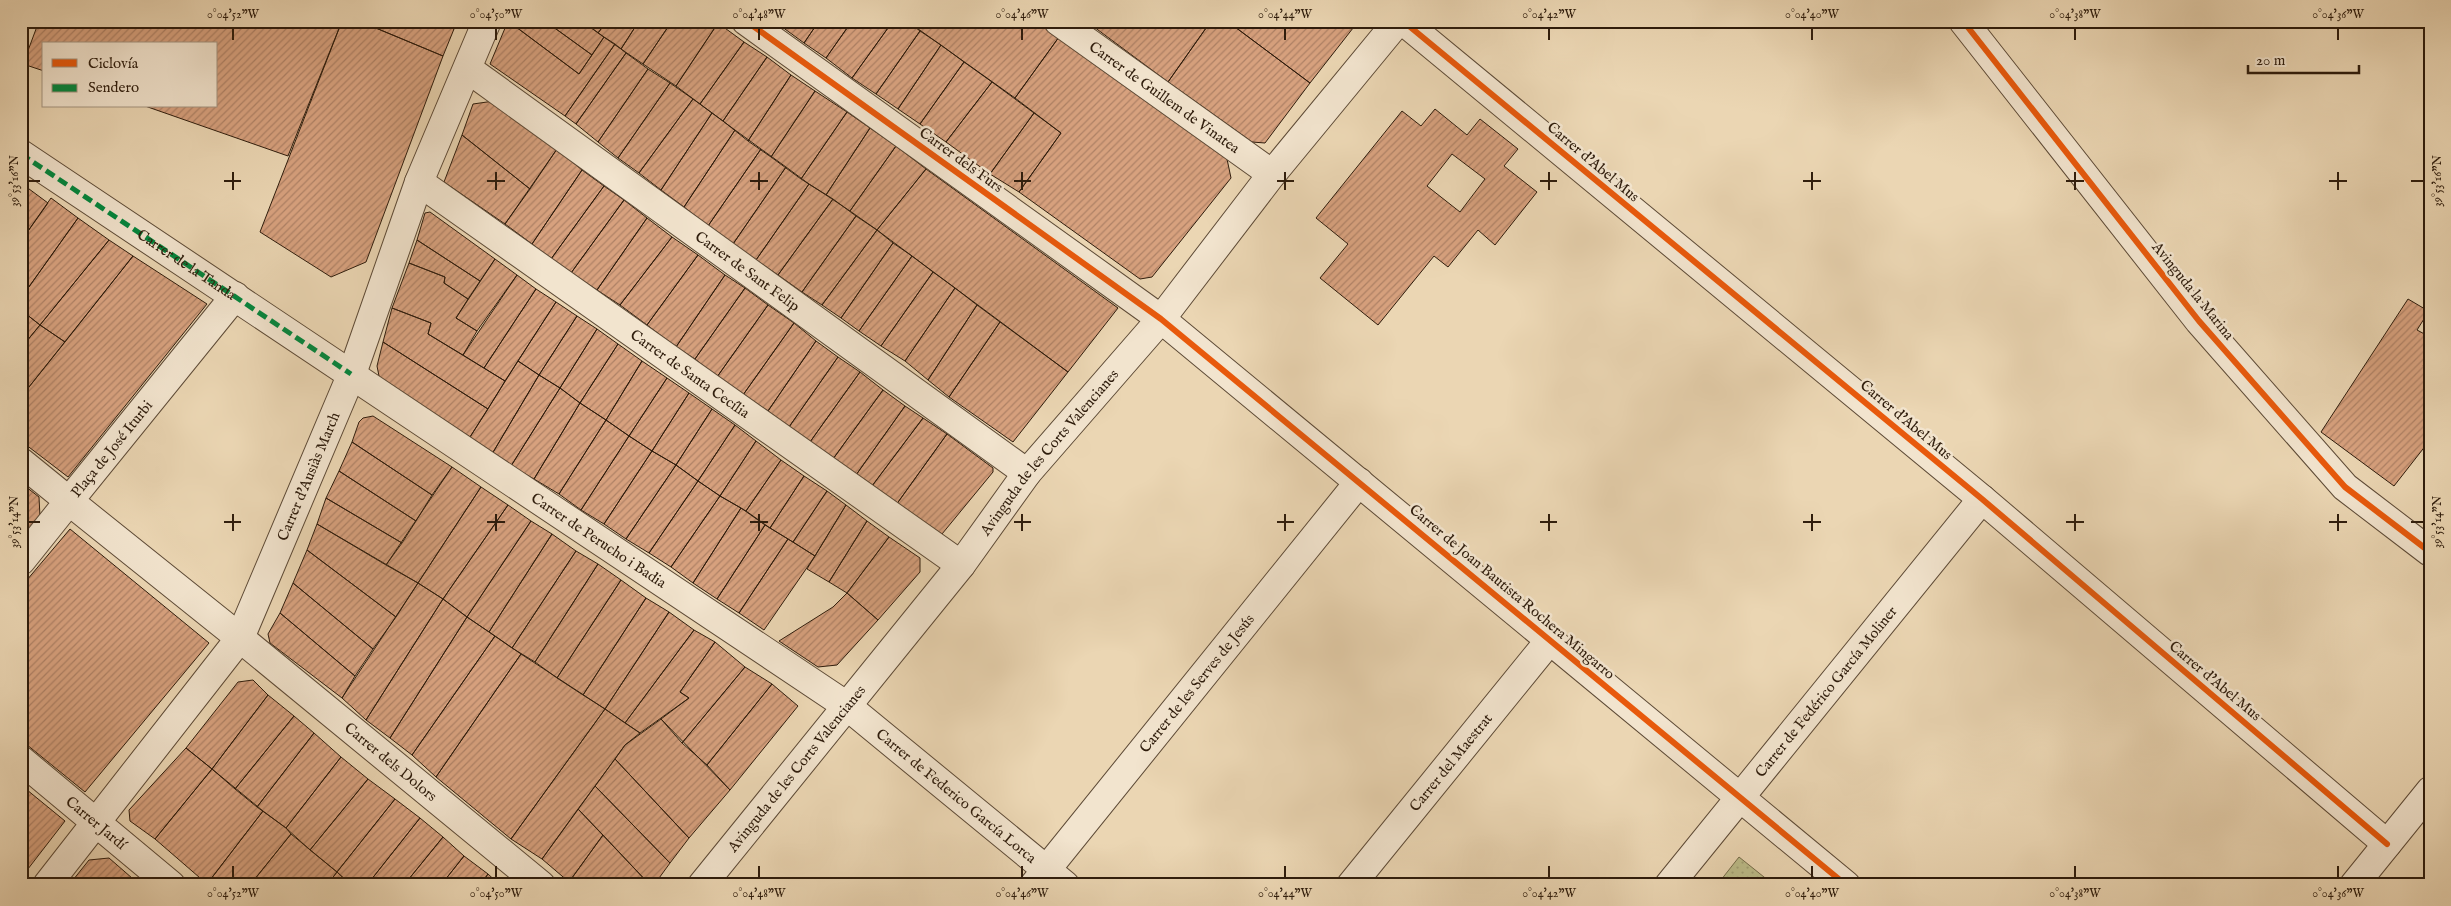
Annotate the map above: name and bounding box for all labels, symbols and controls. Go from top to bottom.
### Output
text: 0°04'52"W [207,7,260,22]
text: 0°04'50"W [470,7,523,22]
text: 0°04'48"W [733,7,786,22]
text: 0°04'46"W [995,7,1049,22]
text: 0°04'44"W [1258,7,1313,22]
text: 0°04'42"W [1522,7,1576,22]
text: 0°04'40"W [1785,7,1840,22]
text: 0°04'38"W [2049,7,2101,22]
text: 0°04'36"W [2312,7,2364,22]
street label: Carrer de Guillem de Vinatea [1086,37,1244,158]
legend [42,42,218,108]
scale bar [2248,42,2360,74]
text: 20 m [2256,51,2286,70]
text: Ciclovía [88,54,139,73]
text: Sendero [88,78,139,97]
street label: Carrer d'Abel Mus [1543,118,1643,206]
street label: Carrer dels Furs [915,123,1007,197]
text: 39°53'16"N [7,155,22,207]
text: 39°53'16"N [2430,155,2445,207]
street label: Carrer de la Tanda [134,225,240,304]
street label: Carrer de Sant Felip [691,227,804,315]
street label: Avinguda la Marina [2147,237,2239,344]
street label: Carrer de Santa Cecília [627,325,754,423]
street label: Avinguda de les Corts Valencianes [975,365,1123,540]
street label: Carrer d'Abel Mus [1856,376,1956,464]
street label: Plaça de José Iturbi [67,397,157,501]
street label: Carrer d'Ausiàs March [273,409,344,544]
street label: Carrer de Perucho i Badia [528,488,671,592]
text: 39°53'14"N [7,495,22,548]
text: 39°53'14"N [2430,495,2445,548]
street label: Carrer de Joan Bautista Rochera Mingarro [1405,500,1619,684]
street label: Carrer de Fedérico García Moliner [1751,602,1901,781]
street label: Carrer de les Serves de Jesús [1135,610,1258,757]
street label: Carrer d'Abel Mus [2165,637,2265,725]
street label: Avinguda de les Corts Valencianes [723,681,870,857]
street label: Carrer del Maestrat [1405,709,1496,815]
street label: Carrer dels Dolors [341,718,441,805]
street label: Carrer de Federico García Lorca [872,724,1041,868]
street label: Carrer Jardí [62,792,131,854]
text: 0°04'52"W [207,886,260,901]
text: 0°04'50"W [470,886,523,901]
text: 0°04'48"W [733,886,786,901]
text: 0°04'46"W [995,886,1049,901]
text: 0°04'44"W [1258,886,1313,901]
text: 0°04'42"W [1522,886,1576,901]
text: 0°04'40"W [1785,886,1840,901]
text: 0°04'38"W [2049,886,2101,901]
text: 0°04'36"W [2312,886,2364,901]

